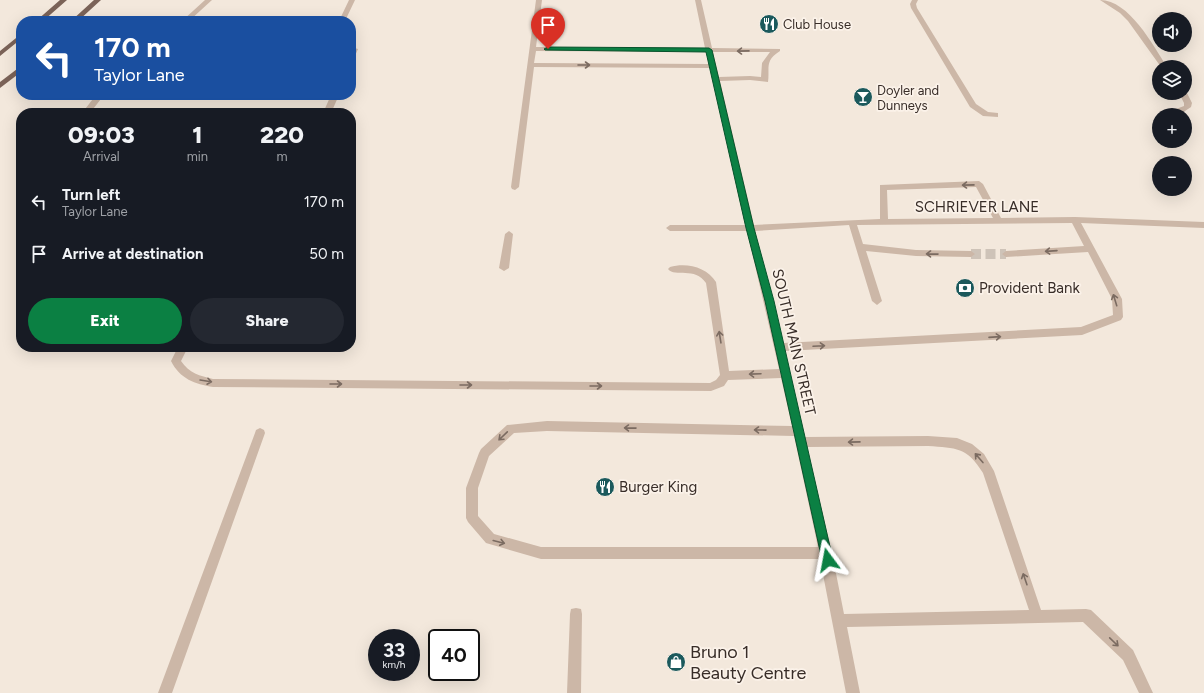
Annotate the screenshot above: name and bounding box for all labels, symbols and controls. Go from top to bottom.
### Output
pin [531,8,565,49]
map controls [1152,12,1192,196]
button: sound [1152,12,1192,52]
restaurant icon: Club House [758,13,780,35]
icon: arrive [537,14,559,36]
place label: Club House [783,17,851,32]
text: 170 m [94,30,171,64]
icon: left [28,32,80,84]
one-way arrow [737,47,750,55]
button: layers [1152,60,1192,100]
one-way arrow [577,61,590,69]
text: Taylor Lane [94,64,185,86]
place label: Doyler and Dunneys [877,83,939,113]
bar icon: Doyler and Dunneys [852,86,874,108]
button: + [1152,108,1192,148]
text: 09:03 [68,120,135,149]
text: 1 [192,120,202,149]
text: 220 [260,120,304,149]
text: Arrival [83,149,120,164]
text: min [187,149,208,164]
text: m [276,149,288,164]
button: − [1152,156,1192,196]
one-way arrow [962,181,975,188]
text: Turn left [62,186,120,204]
icon: left [28,191,50,213]
text: 170 m [304,193,344,211]
street label: SCHRIEVER LANE [915,198,1039,216]
text: Taylor Lane [62,204,128,219]
icon: arrive [28,243,50,265]
text: Arrive at destination [62,245,203,263]
text: 50 m [309,245,344,263]
one-way arrow [1045,248,1058,255]
one-way arrow [926,250,939,258]
street label: SOUTH MAIN STREET [768,267,820,418]
bank icon: Provident Bank [954,277,976,299]
place label: Provident Bank [979,279,1080,297]
one-way arrow [1111,293,1118,306]
button: Exit [28,298,182,344]
button: Share [190,298,344,344]
one-way arrow [715,331,723,344]
one-way arrow [988,333,1001,340]
one-way arrow [812,342,825,349]
one-way arrow [749,371,762,378]
one-way arrow [200,378,213,386]
one-way arrow [329,380,342,388]
one-way arrow [459,381,472,389]
one-way arrow [589,382,602,390]
one-way arrow [624,424,637,431]
one-way arrow [754,427,767,434]
one-way arrow [498,431,508,441]
one-way arrow [848,438,861,446]
one-way arrow [974,453,983,463]
restaurant icon: Burger King [594,476,616,498]
place label: Burger King [619,478,697,496]
one-way arrow [492,539,505,546]
position arrow [807,539,849,581]
one-way arrow [1021,573,1028,586]
speed limit sign: 40 [428,629,480,681]
one-way arrow [1109,637,1119,646]
text: 33 [383,638,405,662]
place label: Bruno 1 Beauty Centre [690,641,807,684]
shop icon: Bruno 1 Beauty Centre [665,651,687,673]
text: km/h [383,658,405,671]

